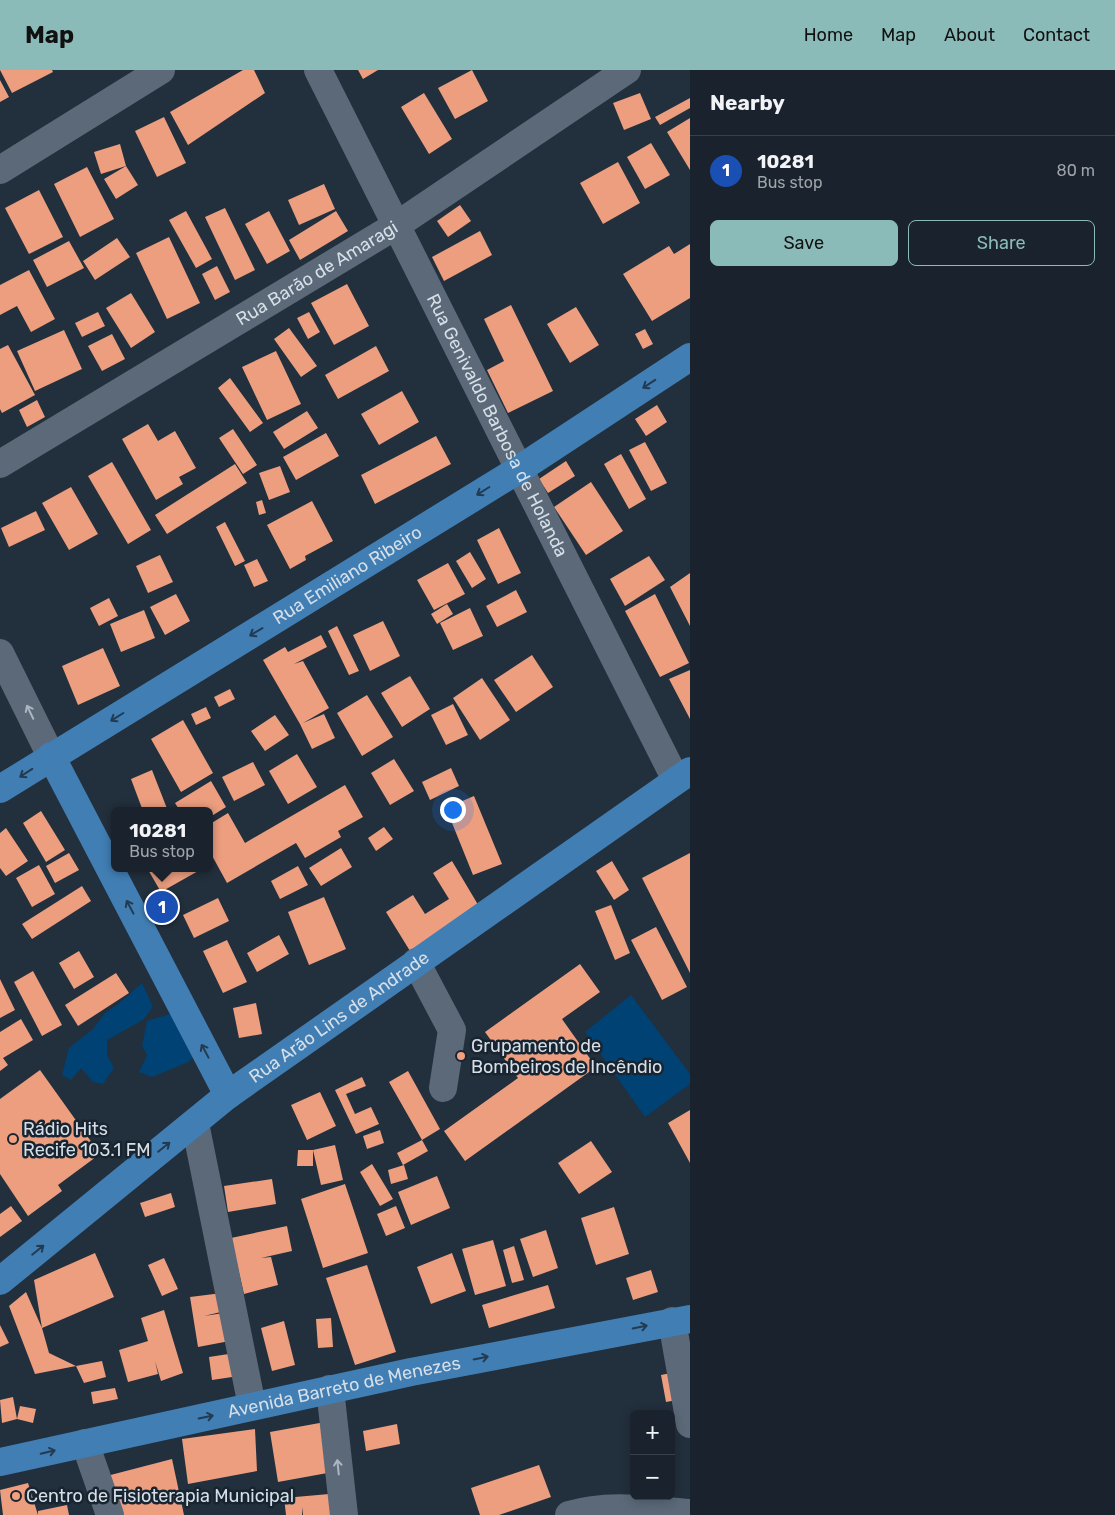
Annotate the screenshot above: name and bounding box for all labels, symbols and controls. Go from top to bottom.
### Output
text: Map [25,21,74,49]
text: Home [804,24,853,46]
text: Map [881,24,916,46]
text: About [944,24,995,46]
text: Contact [1023,24,1090,46]
text: Nearby [710,90,785,115]
text: 10281 [757,150,814,173]
text: 1 [722,161,730,180]
text: 80 m [1057,161,1095,180]
text: Bus stop [757,173,823,192]
street label: Rua Barão de Amaragi [232,216,402,330]
button: Save [710,220,898,266]
button: Share [908,220,1095,266]
street label: Rua Genivaldo Barbosa de Holanda [422,290,573,561]
one-way arrow [643,379,657,389]
one-way arrow [477,487,491,497]
street label: Rua Emiliano Ribeiro [269,521,426,629]
one-way arrow [249,627,263,637]
one-way arrow [25,705,34,720]
one-way arrow [111,712,125,722]
one-way arrow [19,768,33,778]
your location [440,797,466,823]
popup [111,807,213,872]
text: 10281 [129,819,186,842]
text: Bus stop [129,842,195,861]
pin: 1 [146,888,178,926]
one-way arrow [125,900,134,915]
street label: Rua Arão Lins de Andrade [245,946,433,1088]
place label: Grupamento de Bombeiros de Incêndio [471,1035,662,1078]
one-way arrow [200,1044,210,1059]
marker: Grupamento de Bombeiros de Incêndio [455,1050,467,1062]
place label: Rádio Hits Recife 103.1 FM [23,1118,151,1161]
marker: Rádio Hits Recife 103.1 FM [7,1133,19,1145]
one-way arrow [157,1142,170,1153]
one-way arrow [31,1244,44,1255]
one-way arrow [632,1322,648,1332]
street label: Avenida Barreto de Menezes [225,1352,462,1423]
one-way arrow [473,1353,489,1363]
map controls [630,1410,675,1500]
button: + [630,1410,675,1455]
one-way arrow [198,1411,214,1421]
one-way arrow [39,1447,55,1456]
button: − [630,1455,675,1500]
one-way arrow [334,1459,343,1475]
place label: Centro de Fisioterapia Municipal [26,1485,294,1507]
marker: Centro de Fisioterapia Municipal [10,1490,22,1502]

